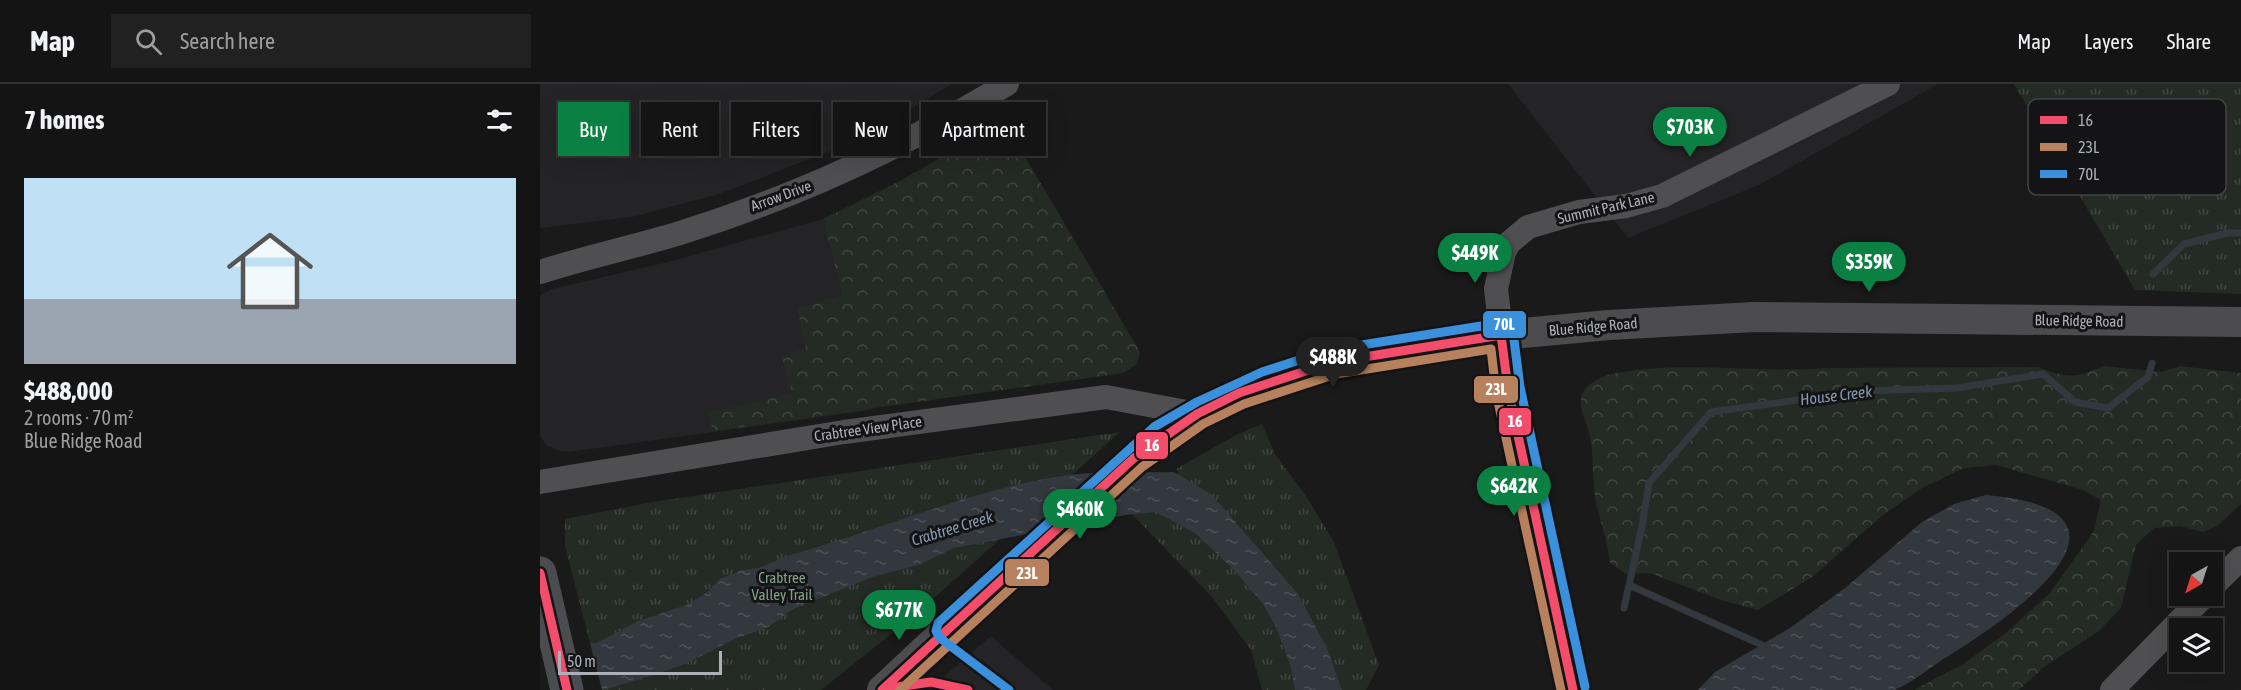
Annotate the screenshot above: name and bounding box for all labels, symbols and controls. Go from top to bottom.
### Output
search box [111,14,531,68]
text: Map [30,25,75,57]
icon: search [132,25,165,58]
text: Search here [180,28,275,54]
text: Map [2017,29,2051,53]
text: Layers [2084,29,2134,53]
text: Share [2167,29,2211,53]
legend [2028,99,2226,195]
chip: Buy [558,102,629,156]
chip: Rent [641,102,719,156]
chip: Filters [731,102,821,156]
chip: New [833,102,909,156]
chip: Apartment [921,102,1046,156]
icon: filters [483,104,516,137]
text: 7 homes [24,105,104,135]
pin: $703K [1648,107,1732,158]
text: 16 [2078,111,2093,129]
text: $703K [1667,115,1713,138]
text: 23L [2078,138,2100,156]
text: 70L [2078,165,2100,183]
street label: Arrow Drive [748,177,814,214]
street label: Summit Park Lane [1556,188,1656,227]
icon: home [216,217,324,325]
pin: $449K [1433,233,1517,284]
text: $449K [1452,241,1498,264]
pin: $359K [1827,242,1911,293]
text: $359K [1846,250,1892,273]
line badge: 70L [1482,310,1527,339]
street label: Blue Ridge Road [2034,311,2124,330]
street label: Blue Ridge Road [1548,314,1638,339]
text: 70L [1493,315,1515,333]
pin: $488K [1291,337,1375,388]
text: $488K [1310,345,1356,368]
line badge: 23L [1473,375,1519,404]
text: $488,000 [24,376,113,406]
text: 23L [1485,380,1507,398]
water label: House Creek [1799,382,1874,408]
text: 2 rooms · 70 m² [24,406,134,429]
line badge: 16 [1498,407,1532,436]
text: 16 [1507,412,1523,430]
street label: Crabtree View Place [813,413,923,444]
text: Blue Ridge Road [24,429,143,452]
line badge: 16 [1135,431,1169,460]
text: 16 [1144,436,1160,454]
pin: $642K [1472,466,1556,517]
text: $642K [1491,474,1537,497]
pin: $460K [1038,489,1122,540]
text: $460K [1057,497,1103,520]
water label: Crabtree Creek [909,507,996,549]
north arrow [2169,552,2223,606]
map controls [2169,552,2223,672]
line badge: 23L [1004,558,1050,587]
text: 23L [1016,564,1038,582]
park label: Crabtree Valley Trail [752,569,812,603]
pin: $677K [857,590,941,641]
text: $677K [876,598,922,621]
button: layers [2169,618,2223,672]
scale bar [558,648,722,676]
text: 50 m [567,652,596,670]

